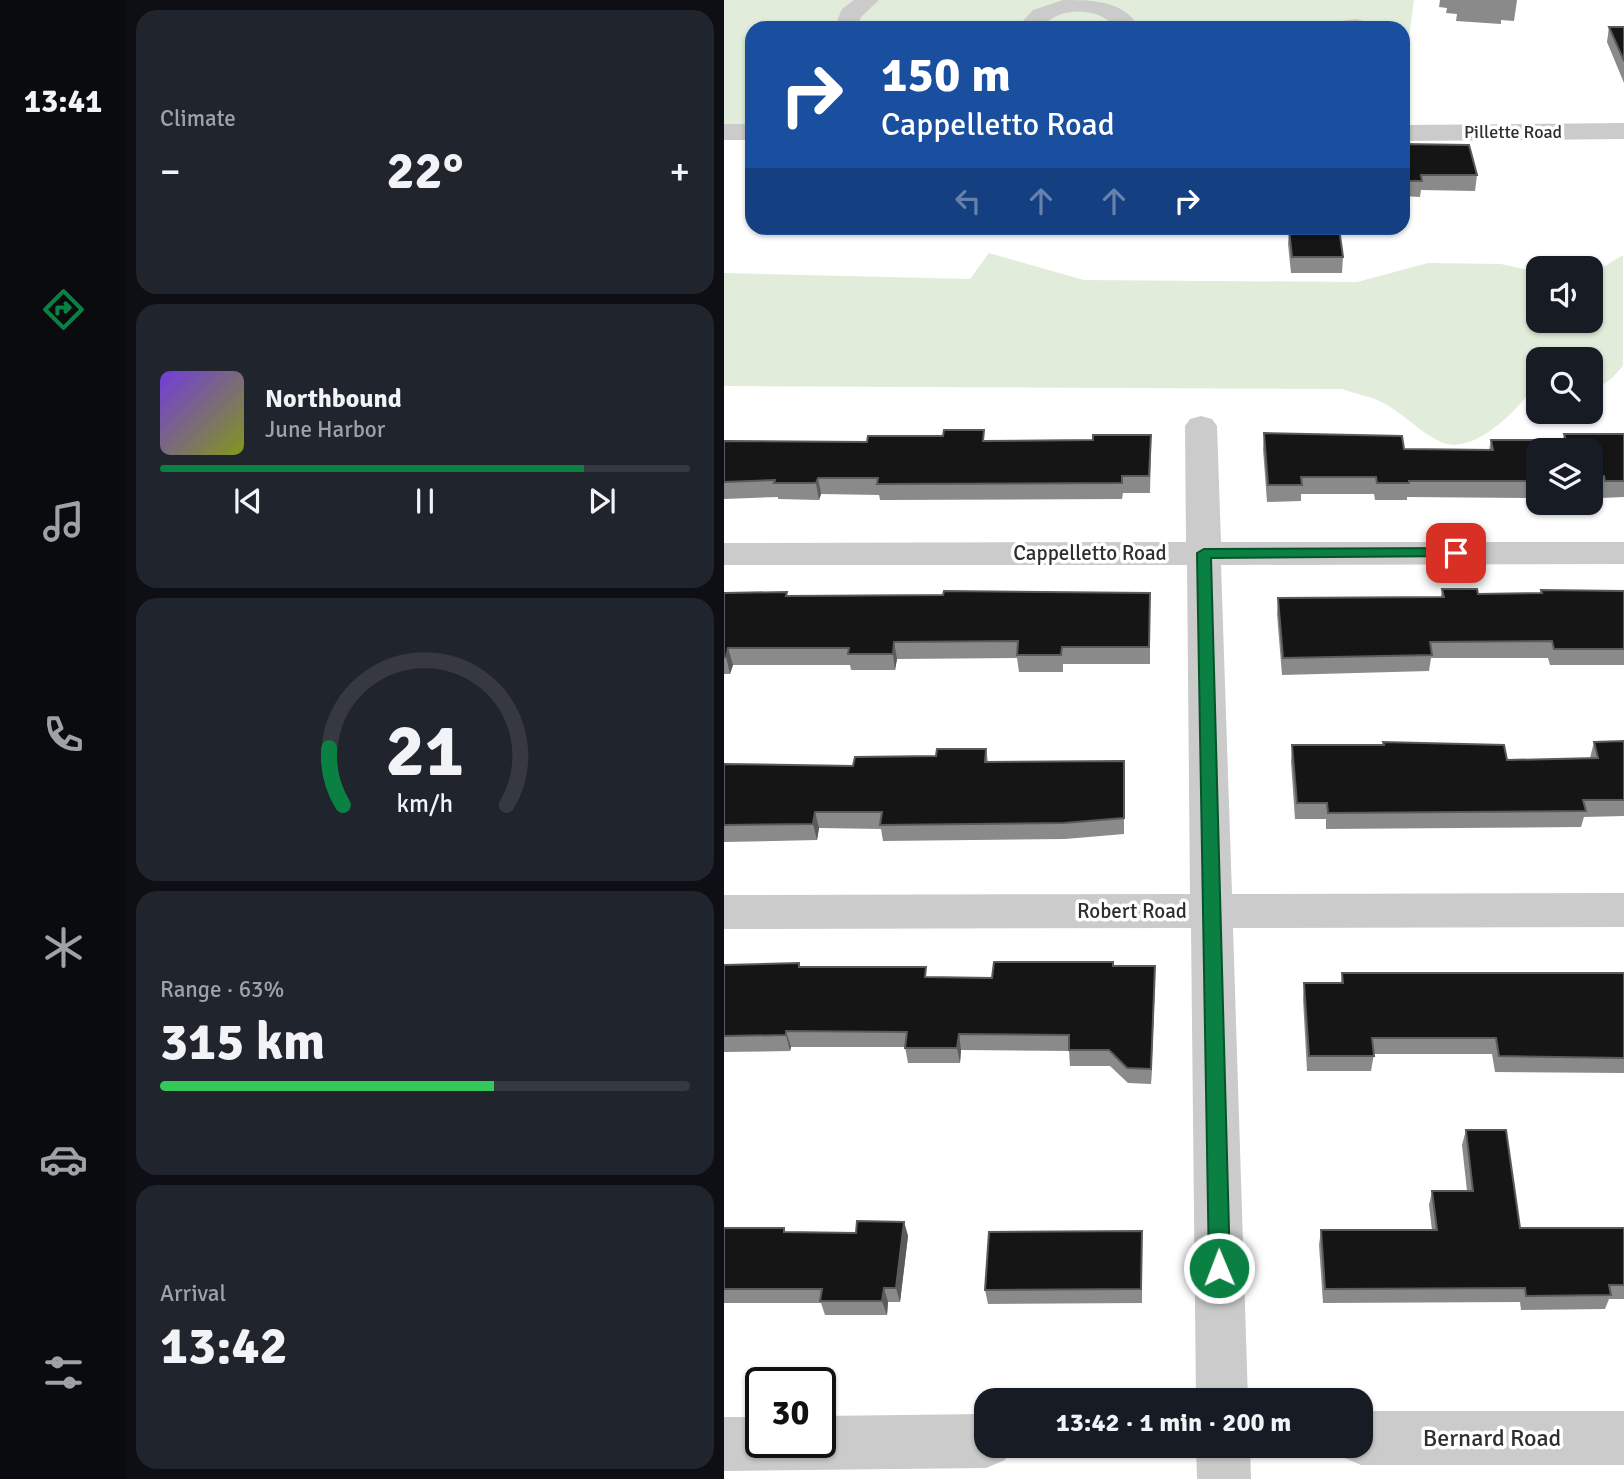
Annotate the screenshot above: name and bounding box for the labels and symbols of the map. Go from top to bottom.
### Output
street label: Pillette Road [1464,121,1562,143]
pin [1426,523,1486,583]
street label: Cappelletto Road [1013,540,1167,566]
street label: Robert Road [1077,898,1187,924]
position arrow [1182,1231,1256,1305]
speed limit sign: 30 [745,1367,836,1458]
street label: Bernard Road [1423,1423,1561,1453]

